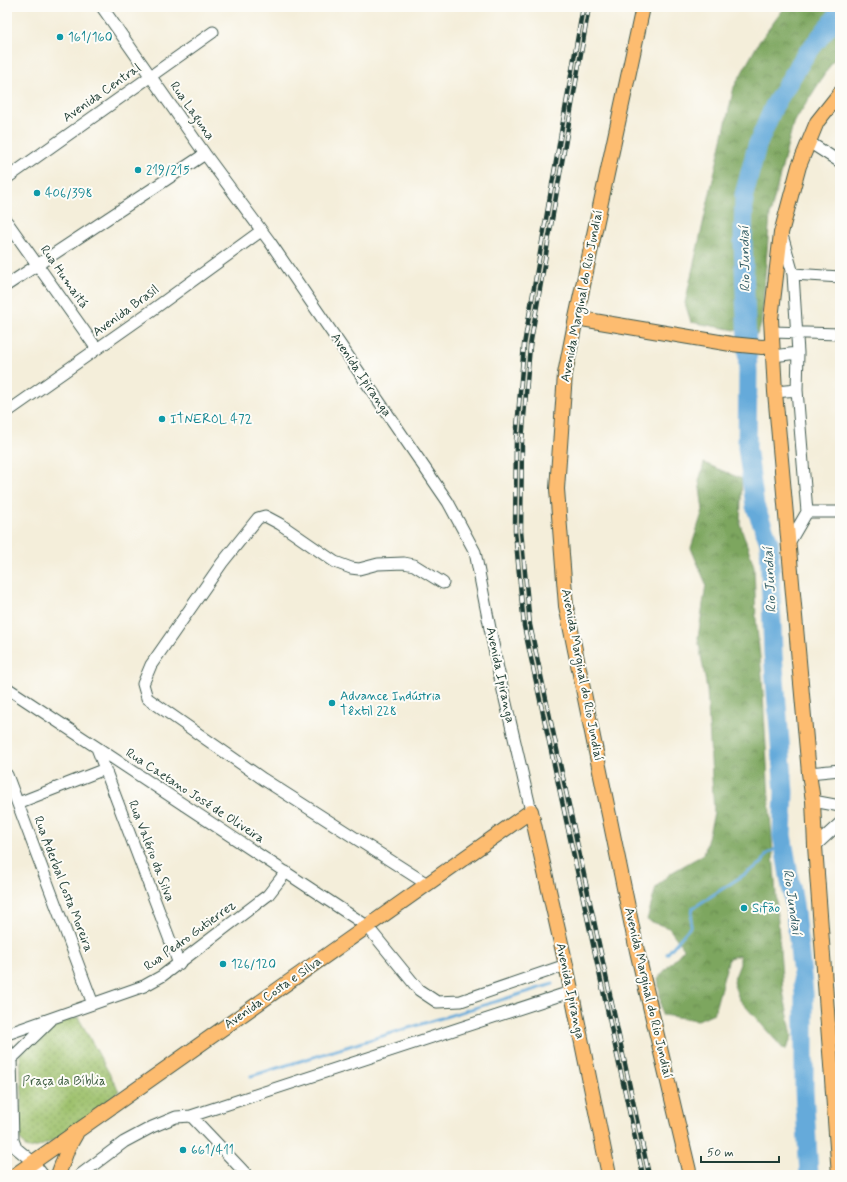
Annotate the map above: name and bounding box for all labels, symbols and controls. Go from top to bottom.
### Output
place label: 161/160 [68,29,113,46]
marker: 161/160 [55,32,65,42]
street label: Avenida Central [60,60,144,126]
street label: Rua Laguna [164,78,218,145]
place label: 219/215 [146,162,190,179]
marker: 219/215 [133,165,143,175]
place label: 406/398 [45,185,92,202]
marker: 406/398 [32,188,42,198]
street label: Avenida Marginal do Rio Jundiaí [557,208,608,384]
water label: Rio Jundiaí [735,224,755,292]
street label: Rua Humaitá [36,242,92,312]
street label: Avenida Brasil [89,281,163,341]
street label: Avenida Ipiranga [327,330,395,420]
place label: ITNEROL 472 [170,411,252,428]
marker: ITNEROL 472 [157,414,167,424]
water label: Rio Jundiaí [759,544,781,613]
street label: Avenida Marginal do Rio Jundiaí [556,587,607,763]
street label: Avenida Ipiranga [482,626,518,724]
place label: Advance Indústria Têxtil 228 [340,688,441,720]
marker: Advance Indústria Têxtil 228 [327,698,337,708]
street label: Rua Caetano José de Oliveira [122,745,268,848]
street label: Rua Valério da Silva [124,798,178,904]
street label: Rua Aderbal Costa Moreira [29,814,97,955]
water label: Rio Jundiaí [778,868,806,938]
street label: Rua Pedro Gutierrez [141,897,240,975]
place label: Sifão [752,900,781,917]
marker: Sifão [739,903,749,913]
street label: Avenida Marginal do Rio Jundiaí [619,906,676,1080]
street label: Avenida Ipiranga [552,942,588,1040]
street label: Avenida Costa e Silva [221,953,325,1033]
place label: 126/120 [231,956,276,973]
marker: 126/120 [218,959,228,969]
park label: Praça da Bíblia [22,1073,106,1090]
scale bar [701,1138,779,1164]
place label: 661/411 [191,1142,234,1159]
marker: 661/411 [178,1145,188,1155]
text: 50 m [707,1145,734,1161]

